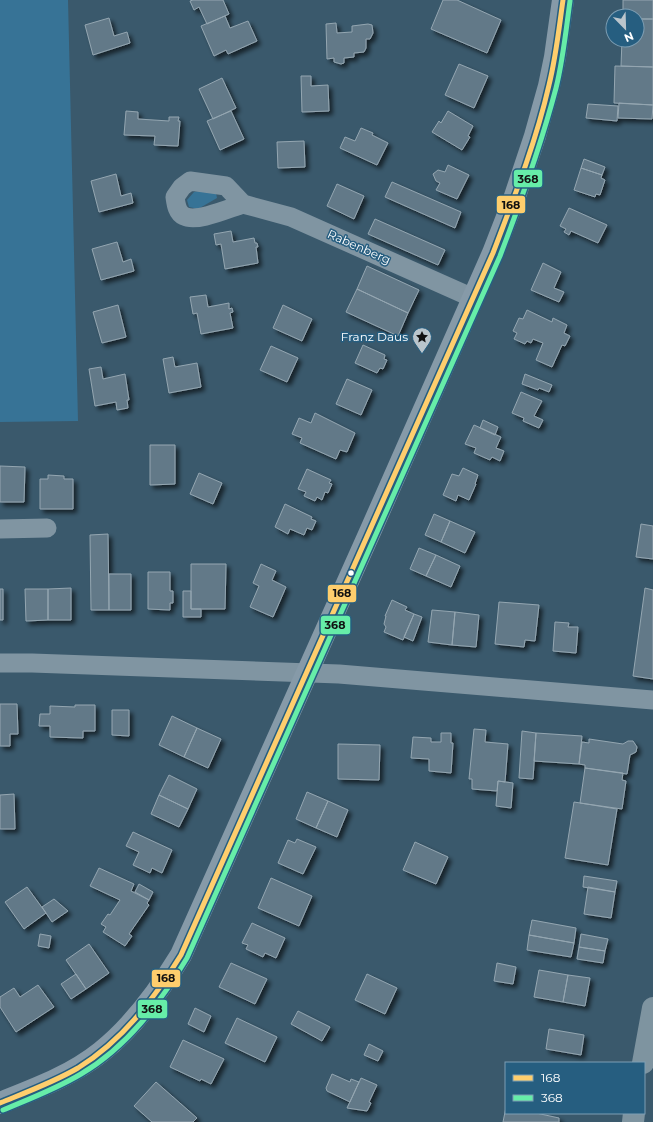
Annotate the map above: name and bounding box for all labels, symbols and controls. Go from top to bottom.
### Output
north arrow [605,8,645,48]
text: N [622,29,636,45]
line badge: 368 [513,169,543,188]
text: 368 [517,172,538,186]
line badge: 168 [496,195,526,214]
text: 168 [502,198,520,212]
street label: Rabenberg [325,226,393,267]
place icon: Franz Daus [411,326,433,354]
place label: Franz Daus [341,329,408,344]
unlabelled marker [346,568,356,578]
line badge: 168 [327,584,357,603]
text: 168 [333,586,351,600]
line badge: 368 [320,615,351,635]
text: 368 [324,618,345,632]
line badge: 168 [151,969,181,988]
text: 168 [157,971,175,985]
line badge: 368 [137,999,168,1019]
text: 368 [141,1002,162,1016]
legend [505,1062,645,1114]
text: 168 [541,1070,561,1085]
text: 368 [541,1090,563,1105]

